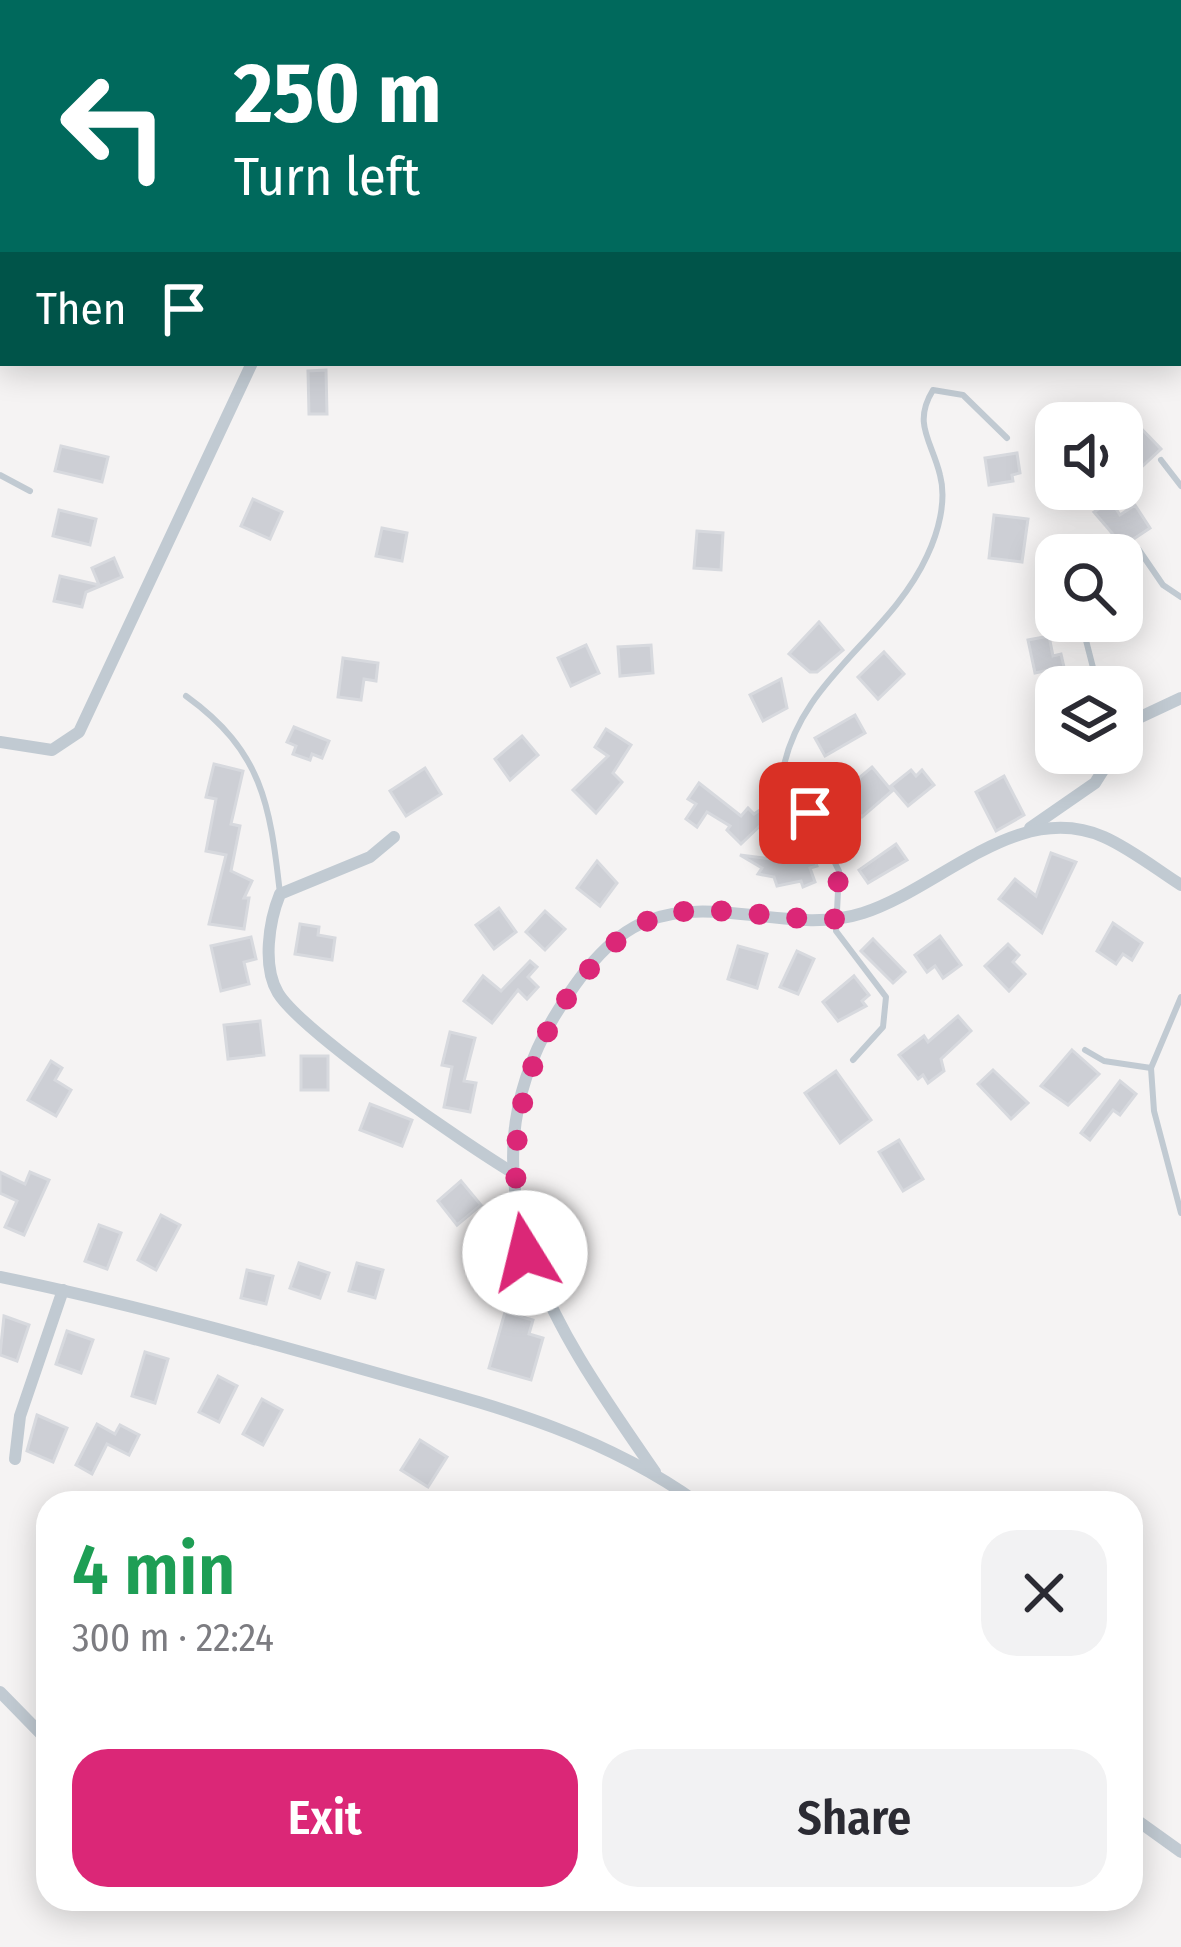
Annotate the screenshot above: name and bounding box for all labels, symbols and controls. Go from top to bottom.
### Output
text: 250 m [234,43,442,144]
icon: left [36,48,192,204]
text: Turn left [234,145,420,209]
icon: arrive [151,276,217,342]
text: Then [36,282,127,336]
map controls [1035,402,1143,774]
button: sound [1035,402,1143,510]
button: search [1035,534,1143,642]
button: layers [1035,666,1143,774]
pin [759,762,861,864]
icon: arrive [777,780,843,846]
position arrow [462,1190,588,1316]
text: 4 min [72,1527,235,1613]
button: close [981,1530,1107,1656]
text: 300 m · 22:24 [72,1615,274,1661]
button: Exit [72,1749,578,1887]
button: Share [602,1749,1107,1887]

